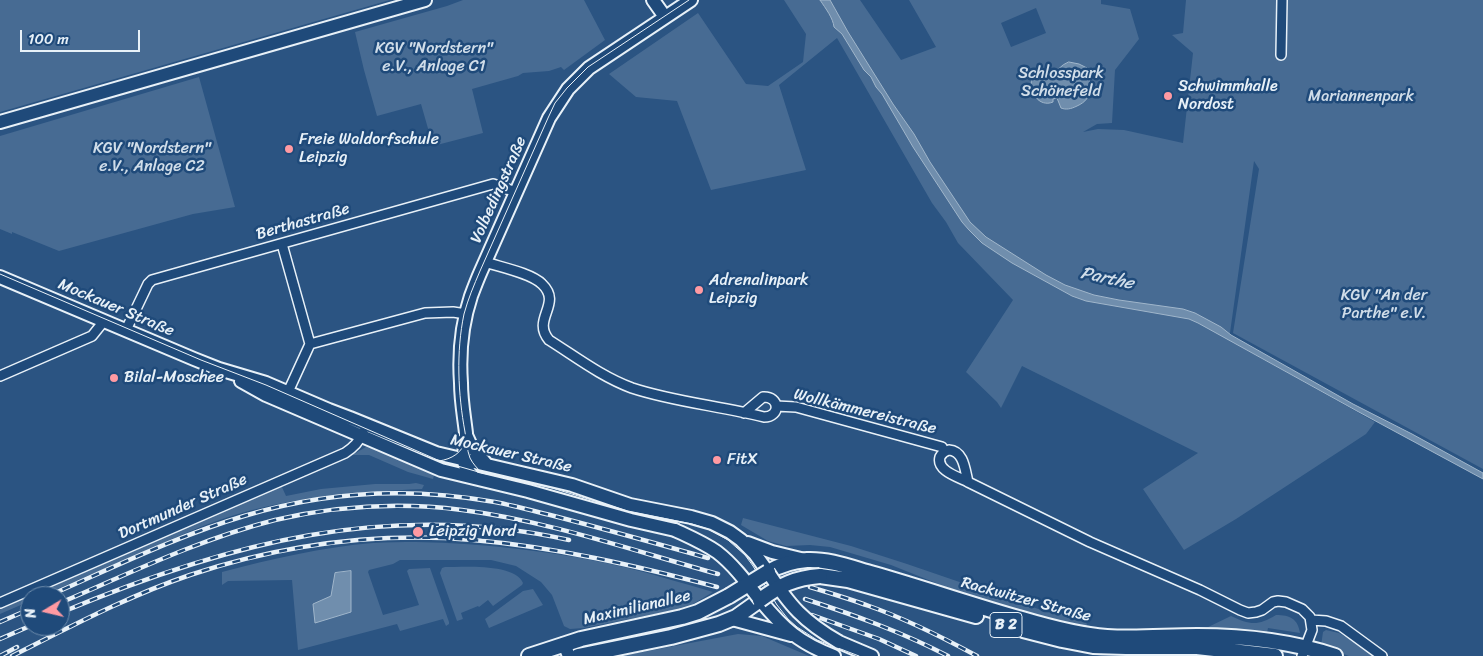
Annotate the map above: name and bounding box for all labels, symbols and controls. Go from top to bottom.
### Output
scale bar [22,20,142,52]
text: 100 m [28,26,69,52]
park label: KGV "Nordstern" e.V., Anlage C1 [375,39,493,77]
park label: Schlosspark Schönefeld [1018,64,1104,102]
place label: Schwimmhalle Nordost [1178,77,1278,115]
park label: Mariannenpark [1308,87,1414,107]
marker: Schwimmhalle Nordost [1162,90,1174,102]
place label: Freie Waldorfschule Leipzig [299,130,439,168]
street label: Volbedingstraße [467,134,531,246]
park label: KGV "Nordstern" e.V., Anlage C2 [93,139,211,177]
marker: Freie Waldorfschule Leipzig [283,143,295,155]
street label: Berthastraße [254,199,352,245]
water label: Parthe [1078,263,1136,295]
place label: Adrenalinpark Leipzig [709,271,809,309]
street label: Mockauer Straße [55,275,177,341]
marker: Adrenalinpark Leipzig [693,284,705,296]
park label: KGV "An der Parthe" e.V. [1341,286,1427,324]
place label: Bilal-Moschee [124,368,224,388]
marker: Bilal-Moschee [108,372,120,384]
street label: Wollkämmereistraße [792,385,938,439]
street label: Mockauer Straße [448,431,574,477]
place label: FitX [727,450,758,470]
marker: FitX [711,454,723,466]
street label: Dortmunder Straße [116,470,250,544]
place label: Leipzig Nord [429,522,516,542]
marker: Leipzig Nord [411,525,425,539]
street label: Rackwitzer Straße [959,573,1093,627]
north arrow [20,586,70,636]
street label: Maximilianallee [581,586,693,630]
text: N [18,607,44,620]
road number: B 2 [990,612,1022,638]

